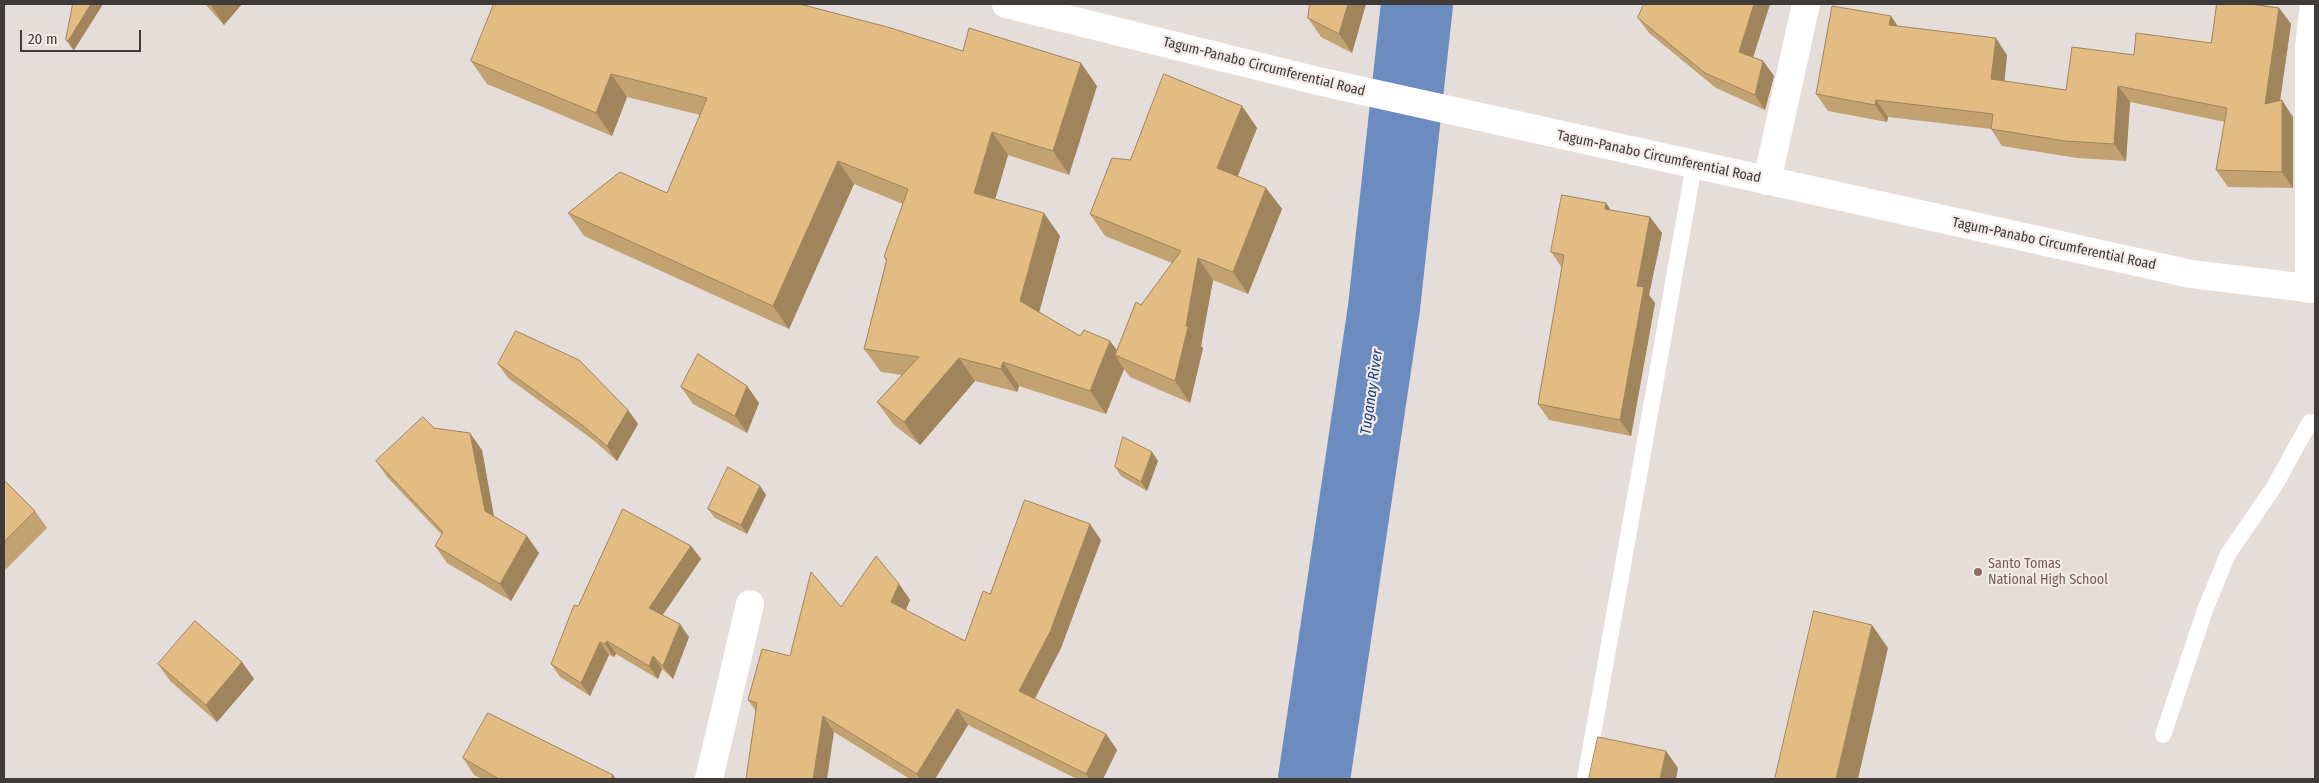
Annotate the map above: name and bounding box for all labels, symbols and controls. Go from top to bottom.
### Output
scale bar [22,20,144,52]
text: 20 m [28,30,58,48]
street label: Tagum-Panabo Circumferential Road [1161,34,1367,100]
street label: Tagum-Panabo Circumferential Road [1556,127,1762,187]
street label: Tagum-Panabo Circumferential Road [1951,214,2157,274]
water label: Tuganay River [1357,348,1387,436]
place label: Santo Tomas National High School [1988,556,2108,588]
marker: Santo Tomas National High School [1972,566,1984,578]

